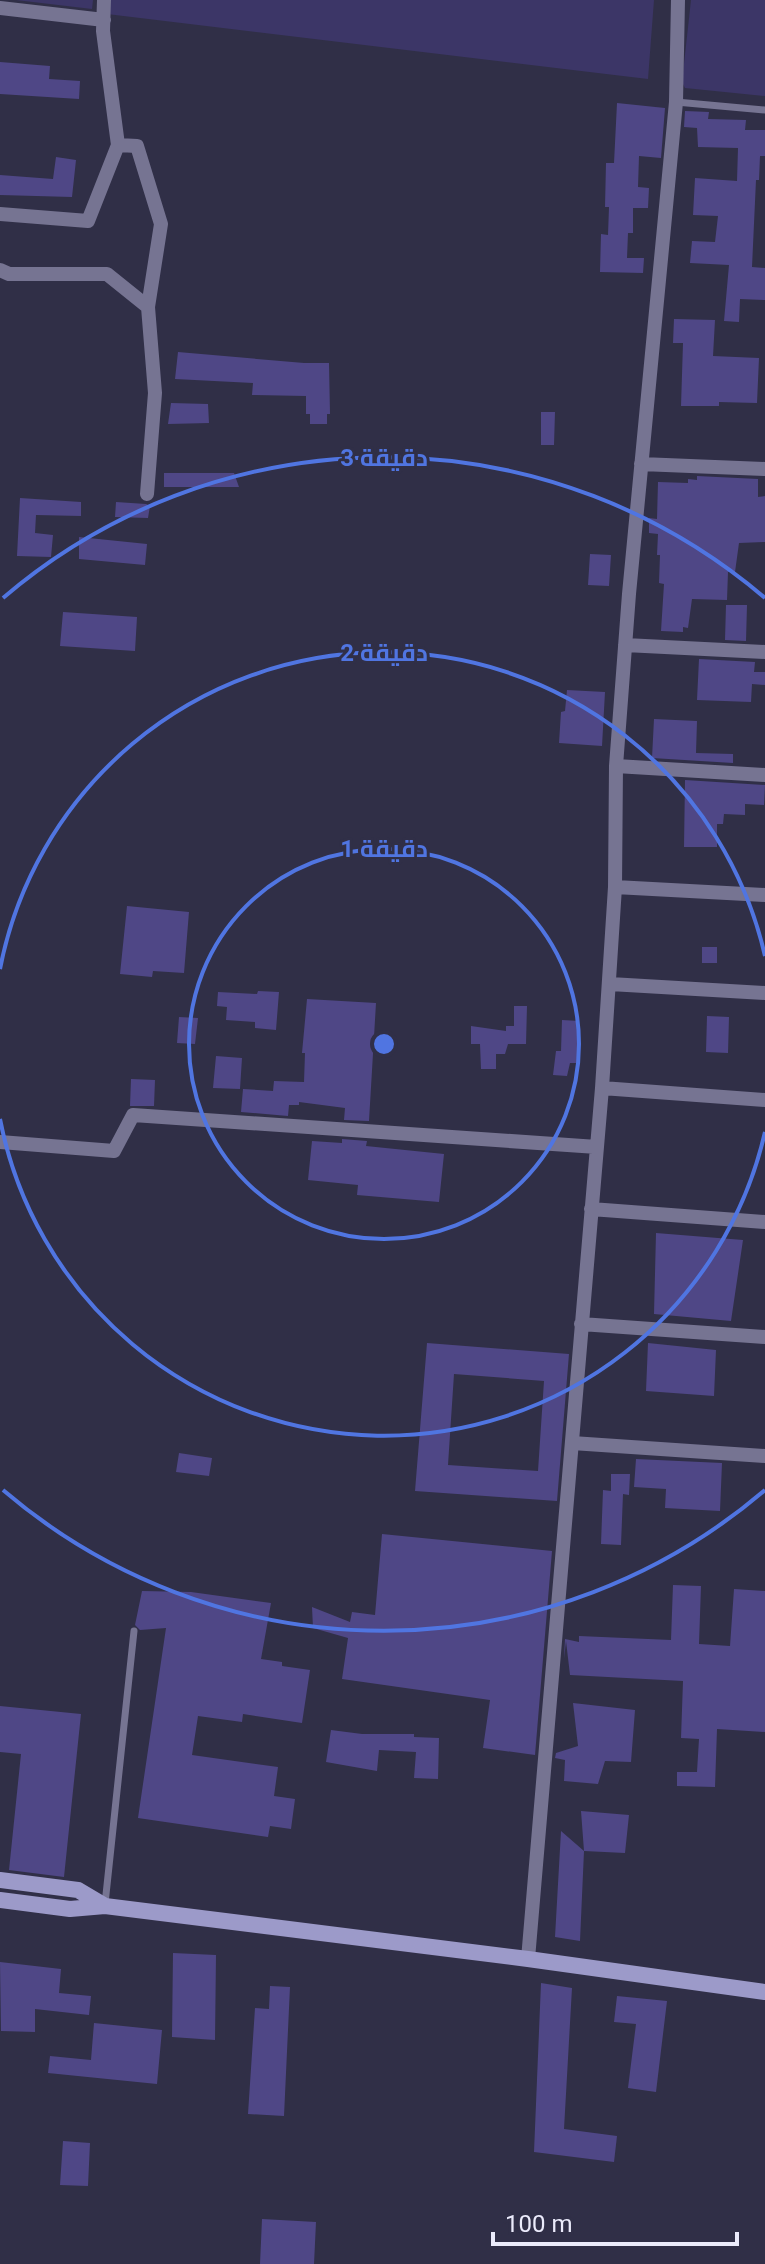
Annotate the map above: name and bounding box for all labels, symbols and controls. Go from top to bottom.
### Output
text: 3 دقيقة [340,444,428,472]
text: 2 دقيقة [340,639,428,667]
text: 1 دقيقة [340,835,428,863]
centre of rings [370,1030,398,1058]
scale bar [493,2196,737,2246]
text: 100 m [505,2210,572,2238]

